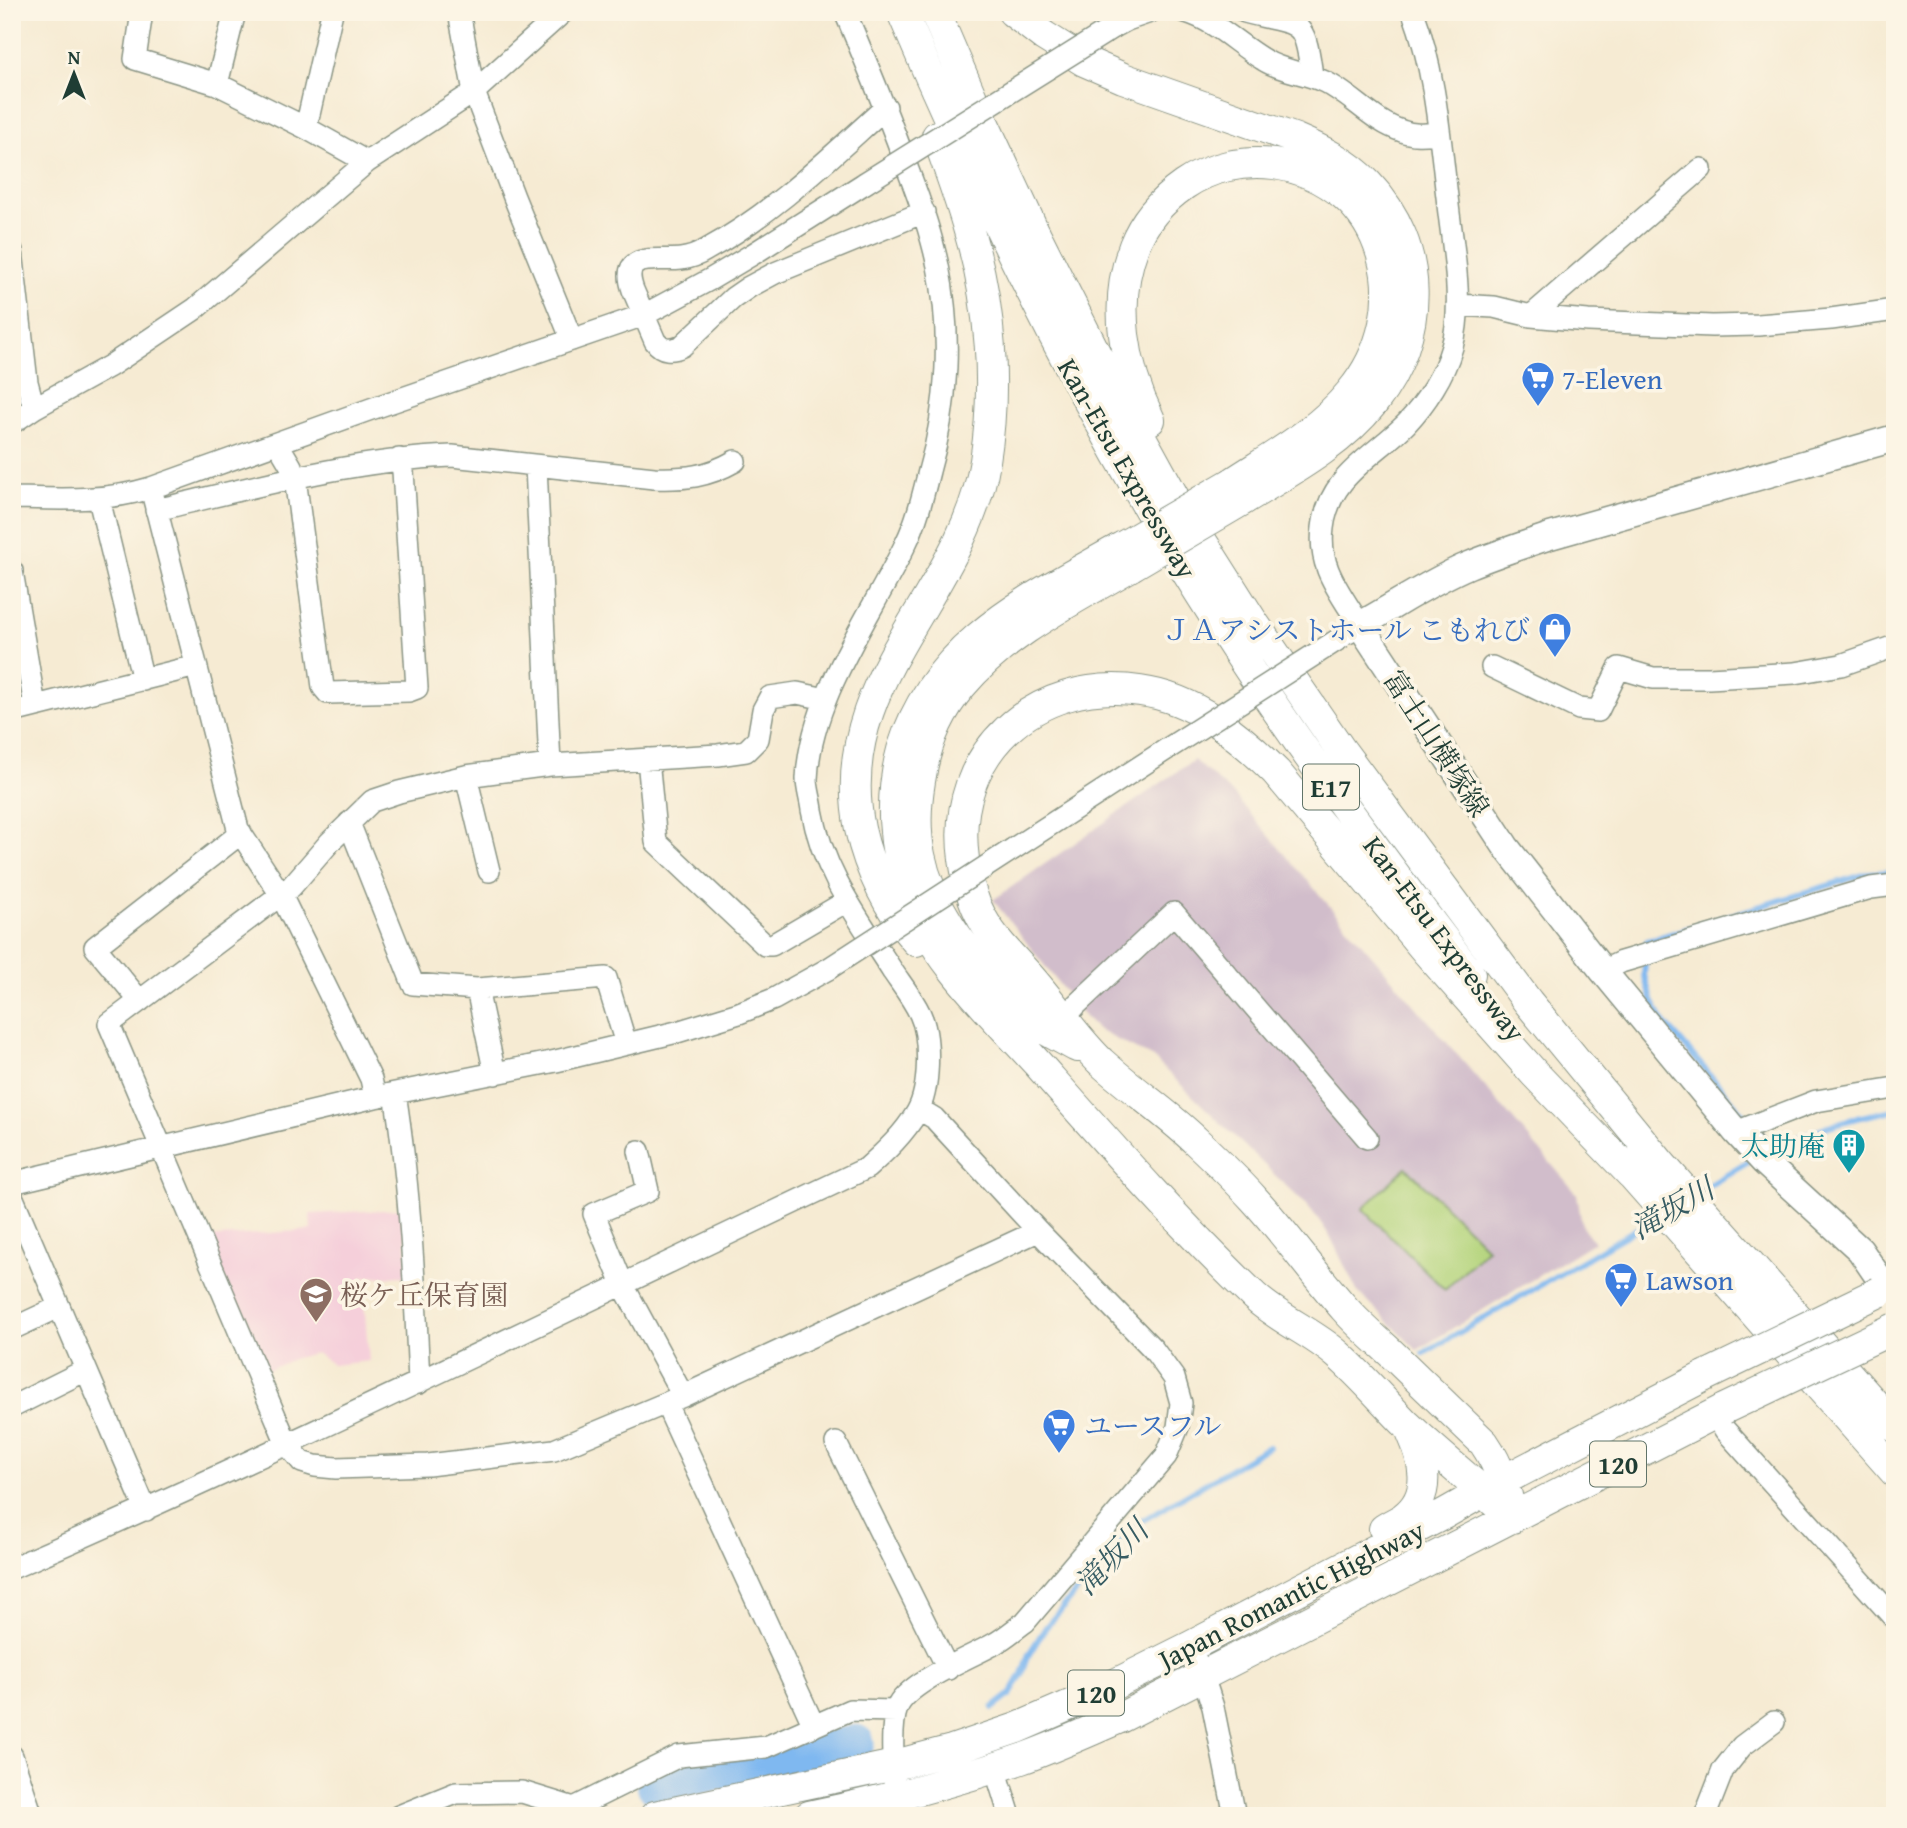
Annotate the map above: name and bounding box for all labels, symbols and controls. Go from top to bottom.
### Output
north arrow [38,38,108,108]
text: N [68,43,81,71]
street label: Kan-Etsu Expressway [1048,350,1208,586]
place label: 7-Eleven [1562,358,1663,399]
supermarket icon: 7-Eleven [1519,359,1557,408]
place label: ＪＡアシストホール こもれび [1162,609,1530,650]
shop icon: ＪＡアシストホール こもれび [1536,610,1574,659]
street label: 富士山横塚線 [1374,661,1500,825]
road number: E17 [1303,764,1359,810]
street label: Kan-Etsu Expressway [1354,827,1536,1050]
place label: 太助庵 [1741,1125,1825,1166]
building icon: 太助庵 [1830,1126,1868,1175]
water label: 滝坂川 [1622,1165,1725,1250]
place label: Lawson [1646,1259,1734,1300]
supermarket icon: Lawson [1602,1260,1640,1309]
place label: 桜ケ丘保育園 [340,1274,508,1315]
school or university icon: 桜ケ丘保育園 [297,1275,335,1324]
place label: ユースフル [1084,1405,1221,1446]
supermarket icon: ユースフル [1040,1406,1078,1455]
road number: 120 [1590,1442,1646,1486]
water label: 滝坂川 [1064,1507,1160,1605]
street label: Japan Romantic Highway [1148,1509,1431,1680]
road number: 120 [1068,1670,1124,1716]

